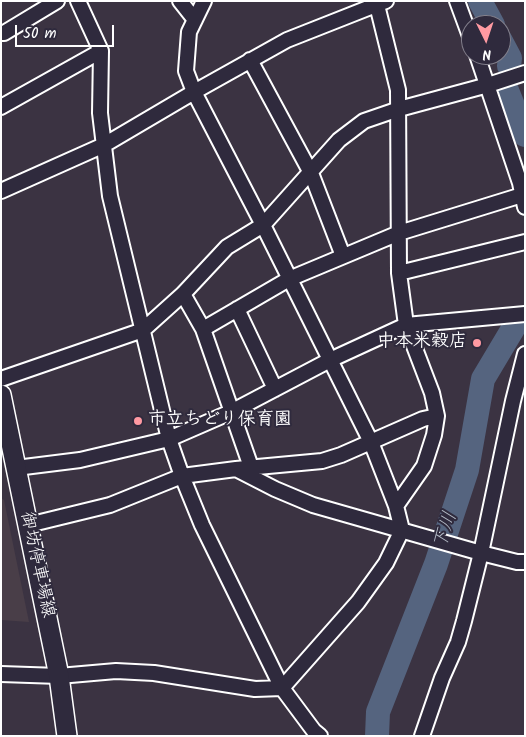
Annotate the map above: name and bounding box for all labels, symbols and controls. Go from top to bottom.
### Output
scale bar [18,15,116,47]
north arrow [461,15,511,65]
text: 50 m [23,22,57,46]
text: N [482,43,492,65]
place label: 中本米穀店 [377,332,467,354]
marker: 中本米穀店 [471,337,483,349]
place label: 市立ちどり保育園 [148,410,292,432]
marker: 市立ちどり保育園 [132,415,144,427]
water label: 下川 [430,509,464,553]
street label: 御坊停車場線 [14,510,58,620]

